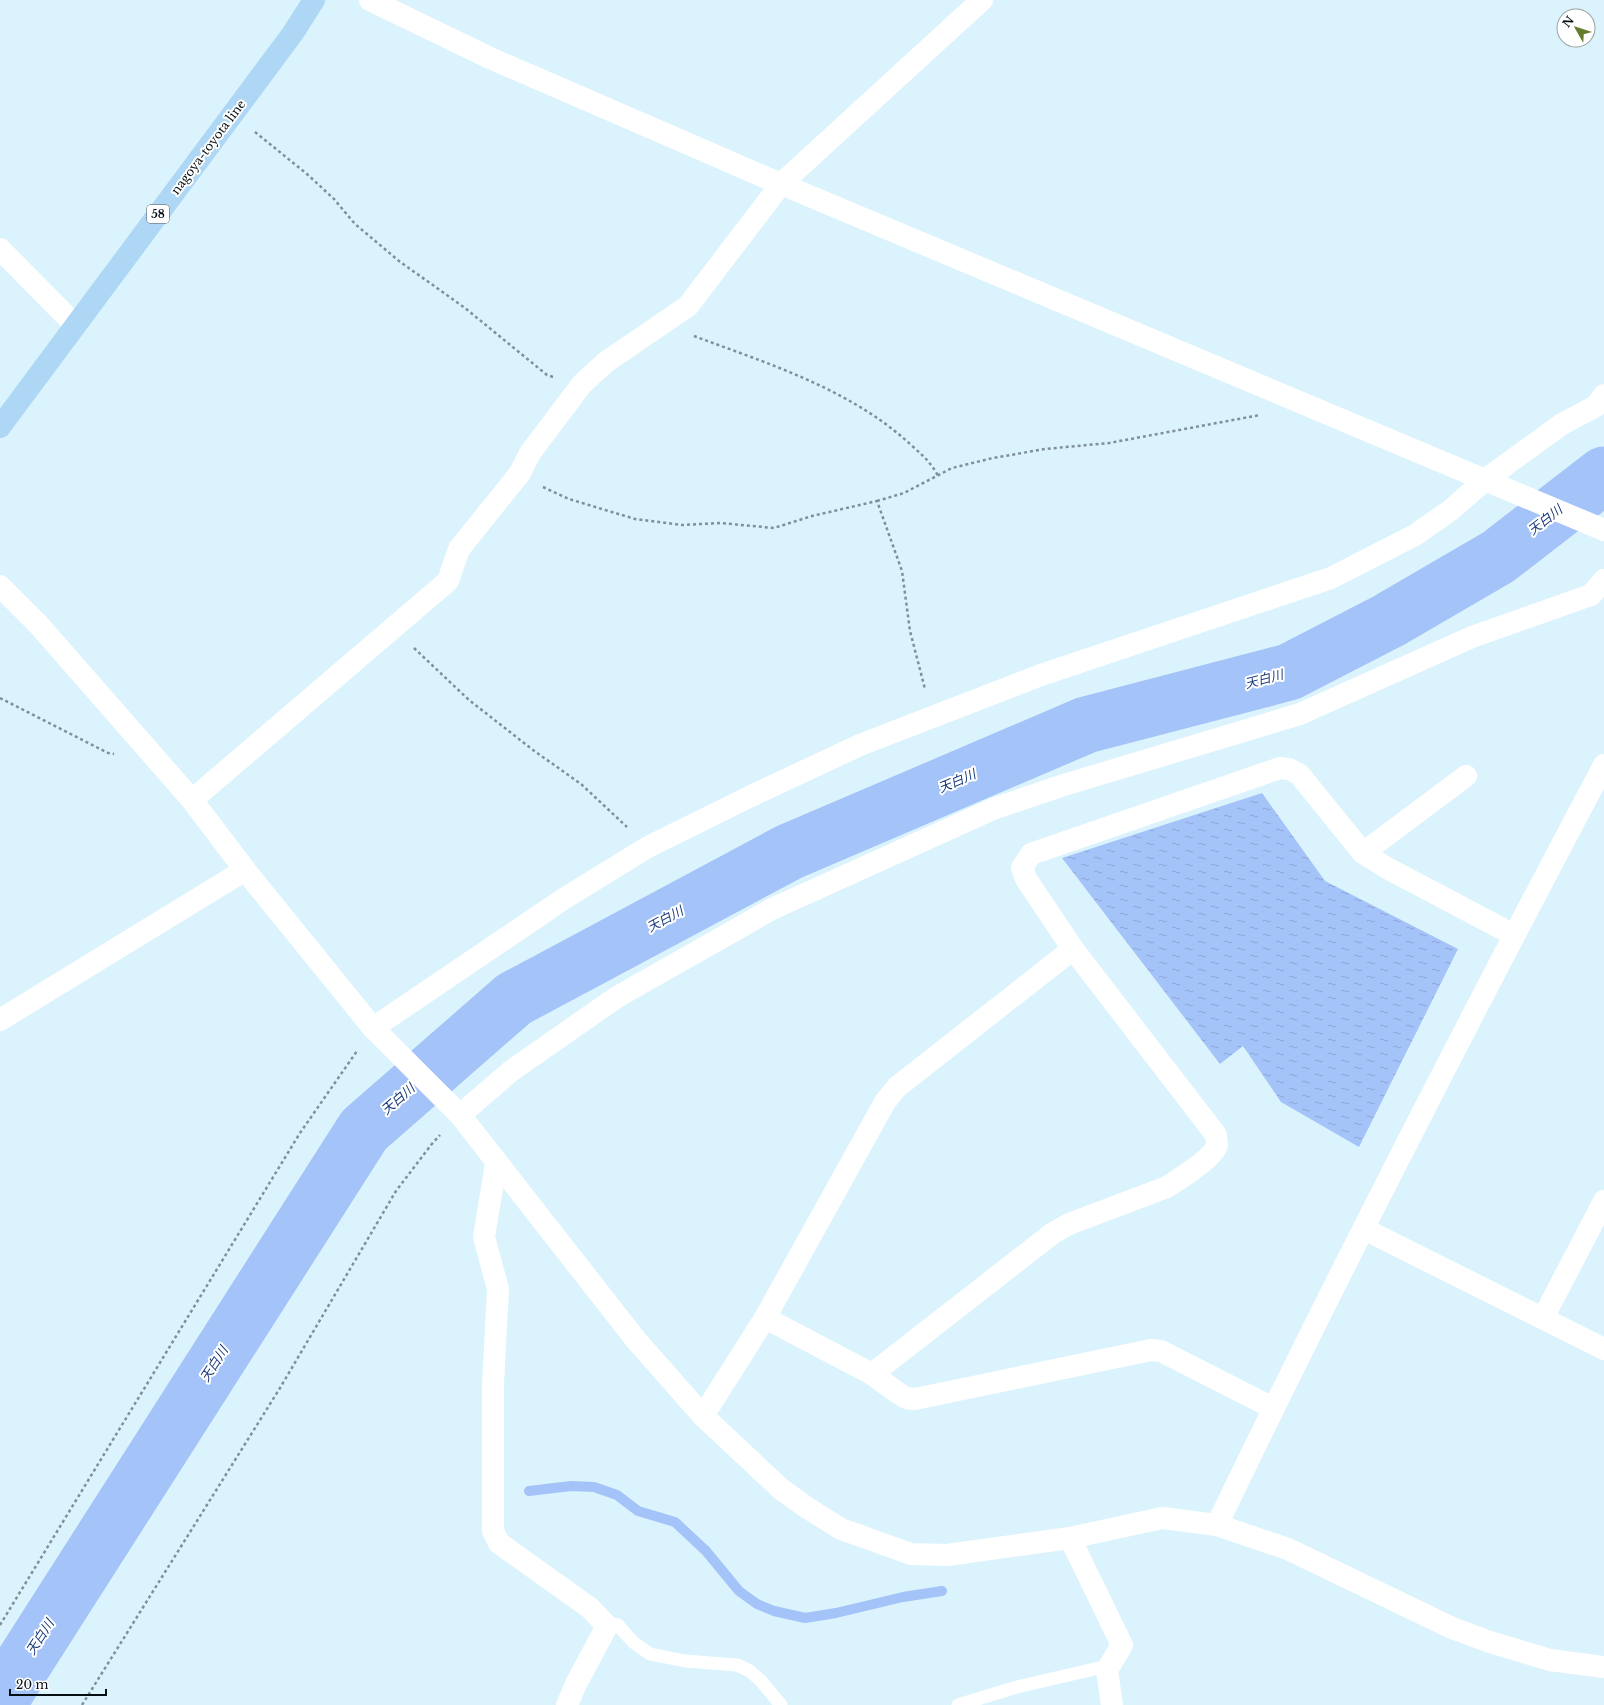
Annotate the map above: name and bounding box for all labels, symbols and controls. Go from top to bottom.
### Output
north arrow [1556,8,1596,48]
text: N [1560,13,1577,30]
street label: nagoya-toyota line [168,97,248,197]
road number: 58 [147,205,169,223]
water label: 天白川 [1524,500,1567,539]
water label: 天白川 [1243,665,1287,692]
water label: 天白川 [936,765,980,796]
water label: 天白川 [644,901,688,936]
water label: 天白川 [378,1078,420,1118]
water label: 天白川 [196,1341,233,1385]
water label: 天白川 [22,1614,59,1658]
scale bar [10,1671,106,1697]
text: 20 m [16,1677,48,1692]

